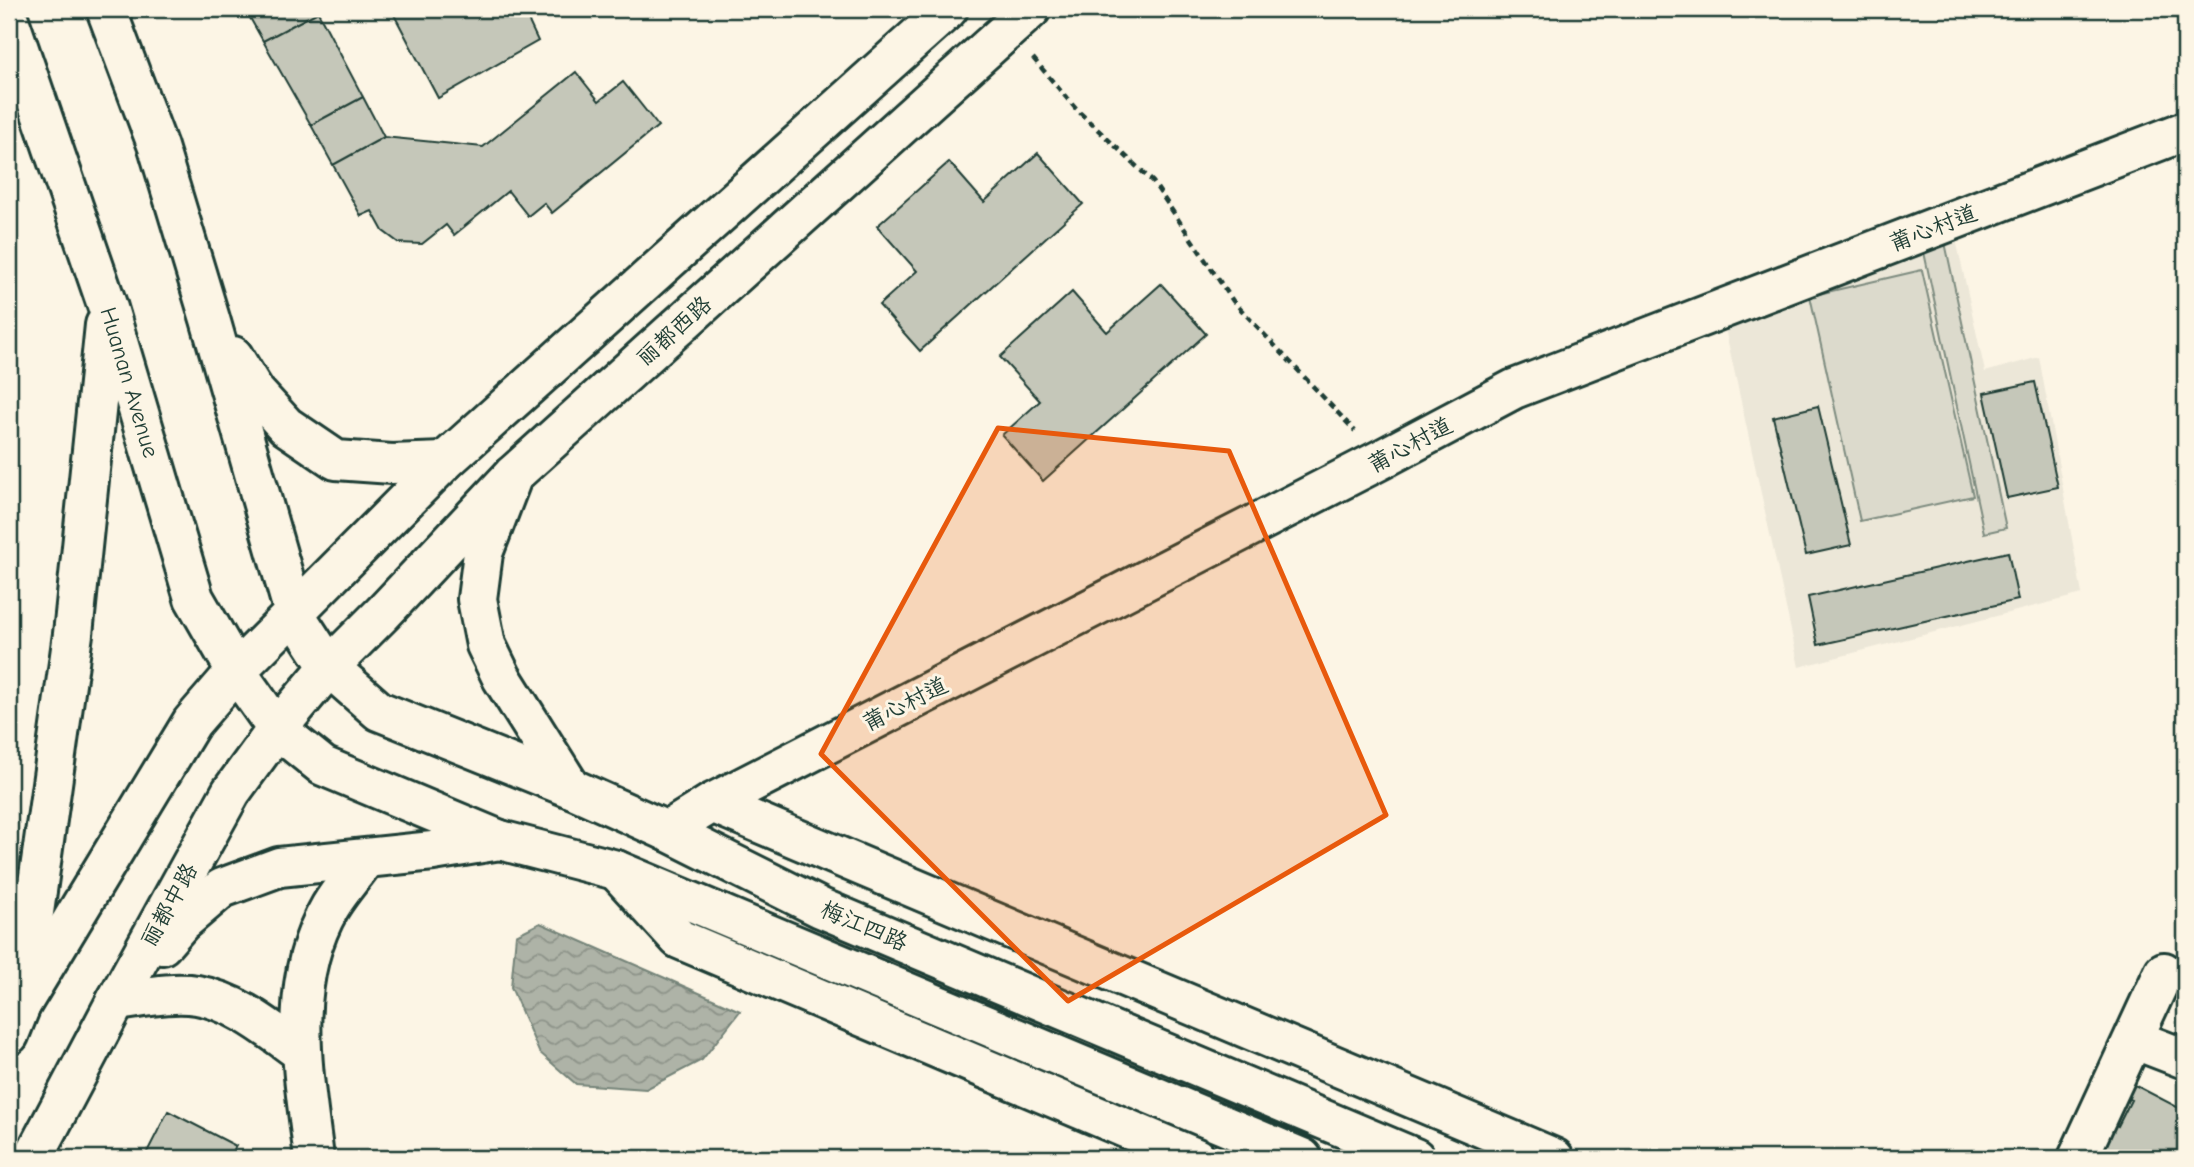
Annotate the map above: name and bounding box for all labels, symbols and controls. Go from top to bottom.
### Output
street label: 莆心村道 [1885,199,1981,257]
street label: 丽都西路 [631,290,717,372]
street label: Huanan Avenue [95,304,165,461]
street label: 莆心村道 [1363,411,1457,479]
street label: 莆心村道 [858,671,952,737]
street label: 丽都中路 [135,858,203,952]
street label: 梅江四路 [816,896,912,956]

